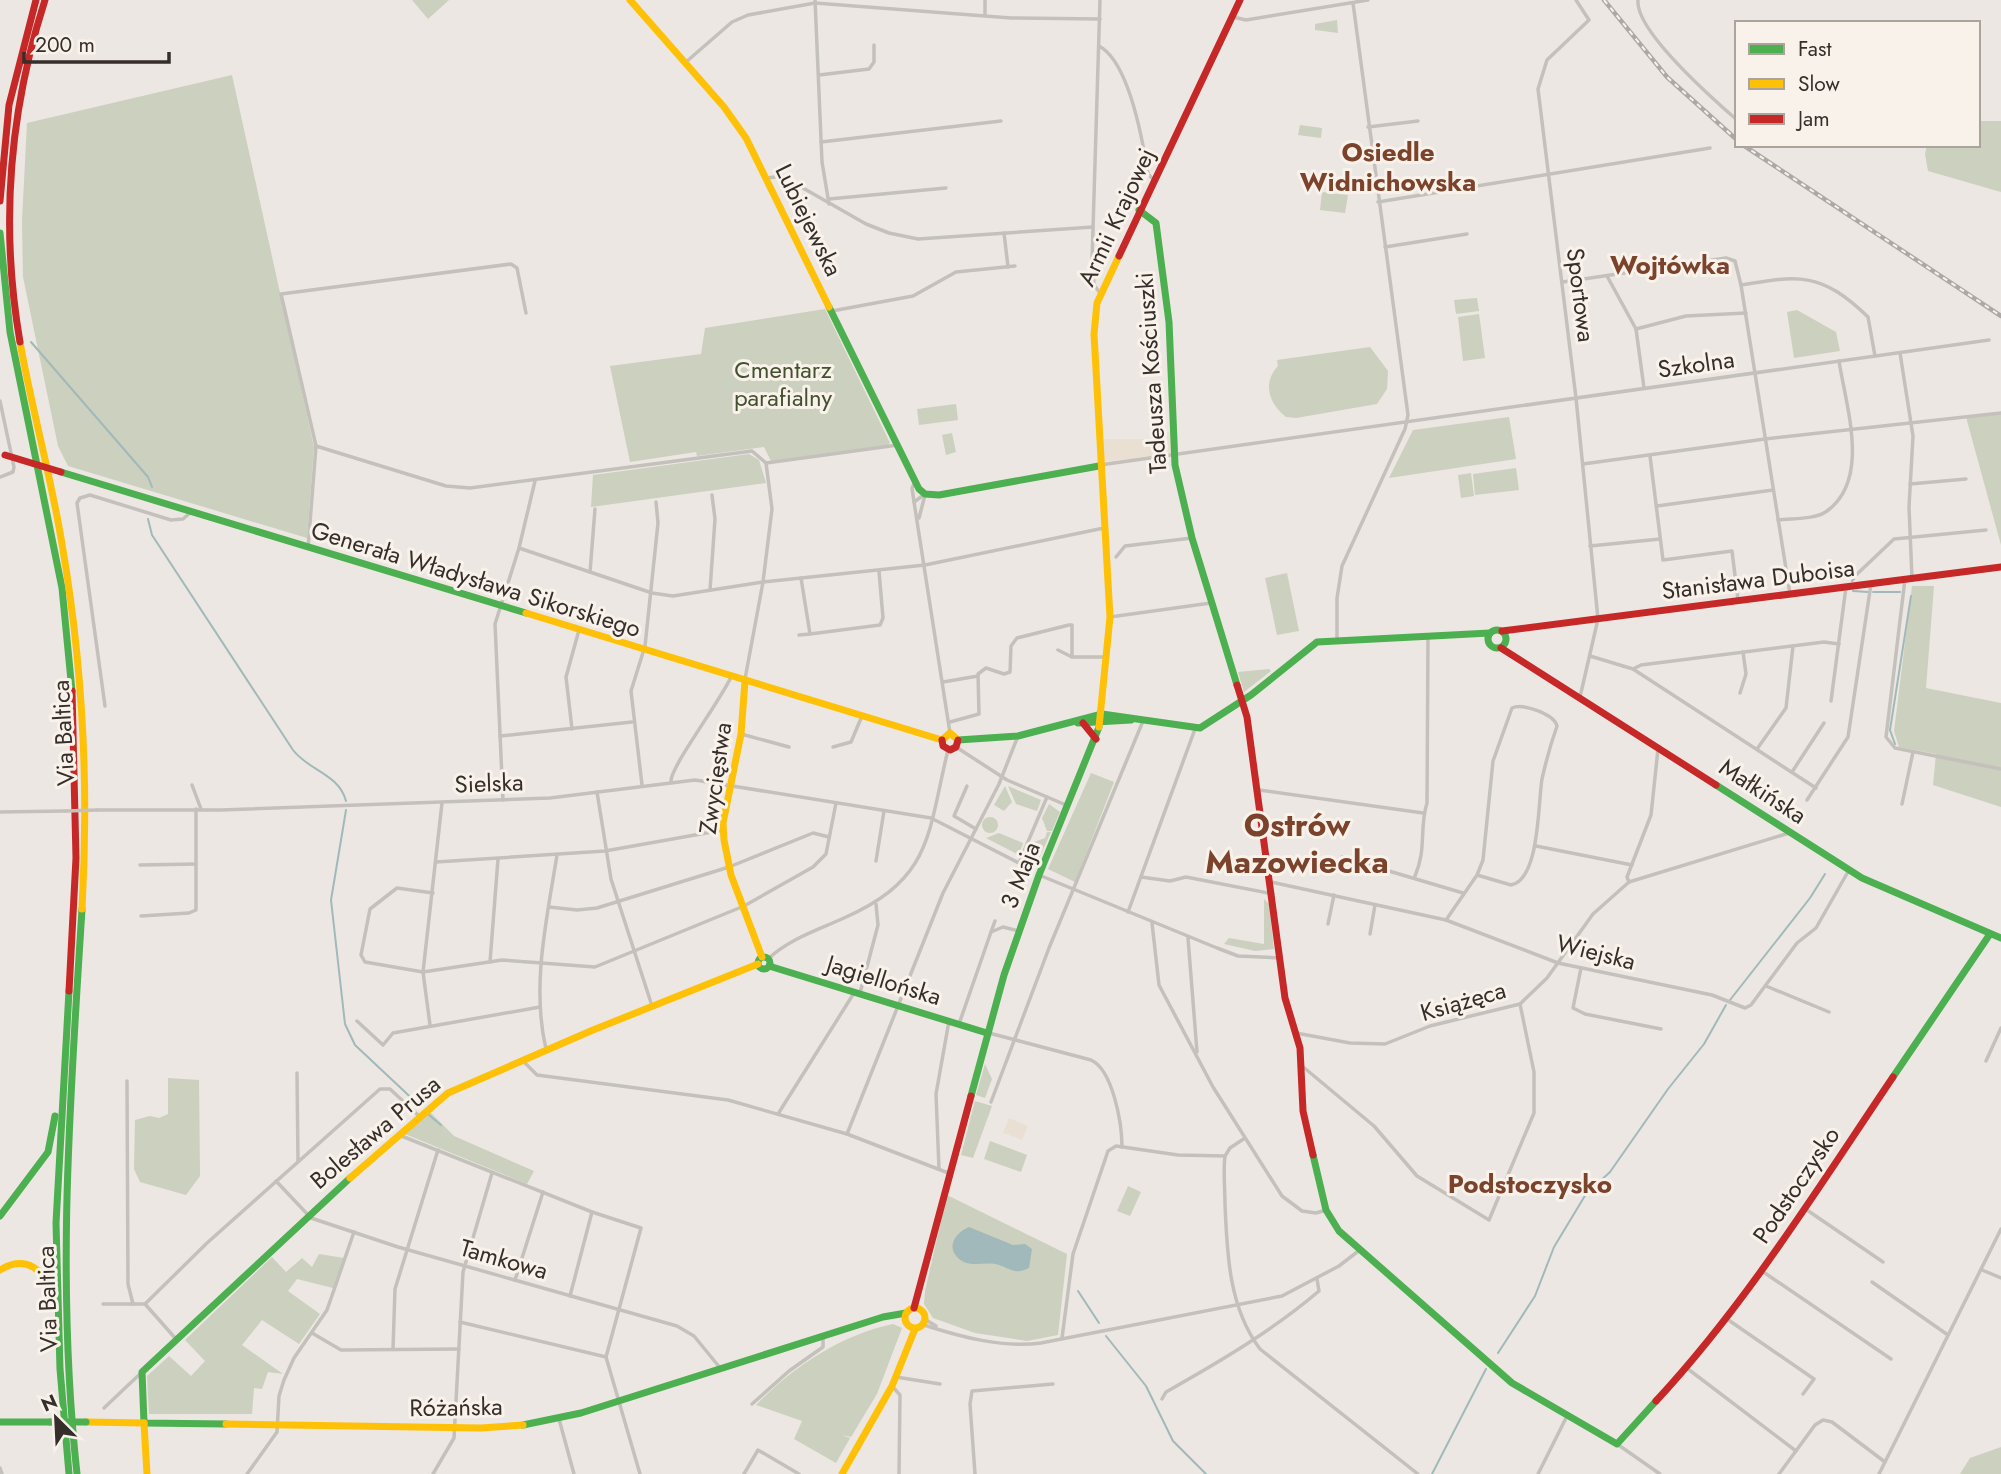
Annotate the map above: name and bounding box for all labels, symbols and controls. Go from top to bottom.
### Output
scale bar [24,21,170,65]
legend [1735,21,1980,147]
text: 200 m [35,30,95,60]
text: Fast [1798,34,1831,64]
text: Slow [1798,69,1840,99]
text: Jam [1795,104,1830,134]
district label: Osiedle Widnichowska [1300,133,1476,201]
street label: Armii Krajowej [1069,142,1163,292]
street label: Lubiejewska [767,158,851,282]
street label: Sportowa [1558,246,1604,344]
district label: Wojtówka [1610,246,1730,284]
street label: Tadeusza Kościuszki [1127,271,1175,475]
street label: Szkolna [1655,341,1737,387]
park label: Cmentarz parafialny [734,352,833,415]
street label: Generała Władysława Sikorskiego [307,512,645,646]
street label: Stanisława Duboisa [1660,550,1856,608]
street label: Via Baltica [43,679,83,787]
street label: Zwycięstwa [690,720,740,836]
street label: Małkińska [1713,750,1813,832]
street label: Sielska [454,764,524,802]
district label: Ostrów Mazowiecka [1205,802,1389,885]
street label: 3 Maja [991,837,1049,913]
street label: Wiejska [1553,925,1639,979]
street label: Jagiellońska [820,945,946,1014]
street label: Książęca [1416,972,1510,1030]
street label: Bolesława Prusa [302,1067,448,1197]
street label: Podstoczysko [1744,1120,1848,1250]
district label: Podstoczysko [1448,1165,1612,1203]
street label: Tamkowa [456,1230,552,1288]
street label: Via Baltica [28,1245,66,1353]
north arrow [21,1383,91,1453]
text: N [37,1388,62,1418]
street label: Różańska [409,1389,503,1425]

